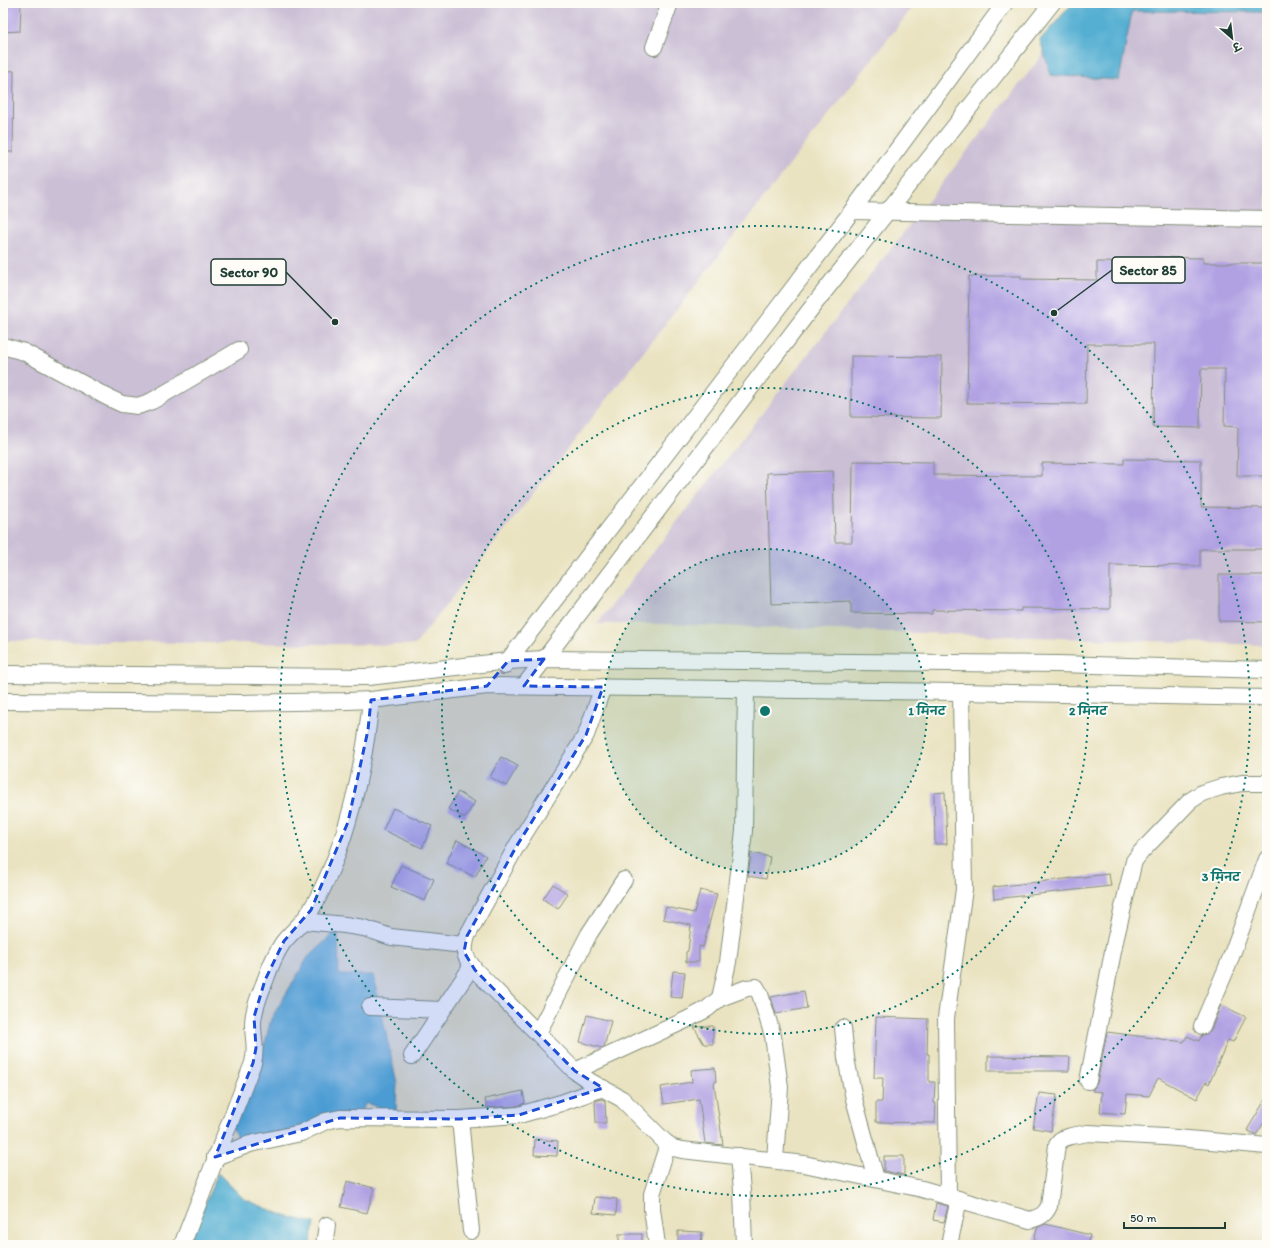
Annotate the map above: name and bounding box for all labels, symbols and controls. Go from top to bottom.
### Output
north arrow [1212,18,1252,58]
text: उ [1229,38,1244,55]
callout: Sector 85 [1112,257,1185,283]
callout: Sector 90 [211,259,286,285]
text: Sector 85 [1119,262,1177,279]
text: Sector 90 [220,264,278,281]
text: 1 मिनट [908,702,947,718]
text: 2 मिनट [1069,702,1108,718]
centre of rings [758,704,772,718]
text: 3 मिनट [1202,868,1241,884]
scale bar [1124,1204,1225,1230]
text: 50 m [1130,1211,1156,1225]

